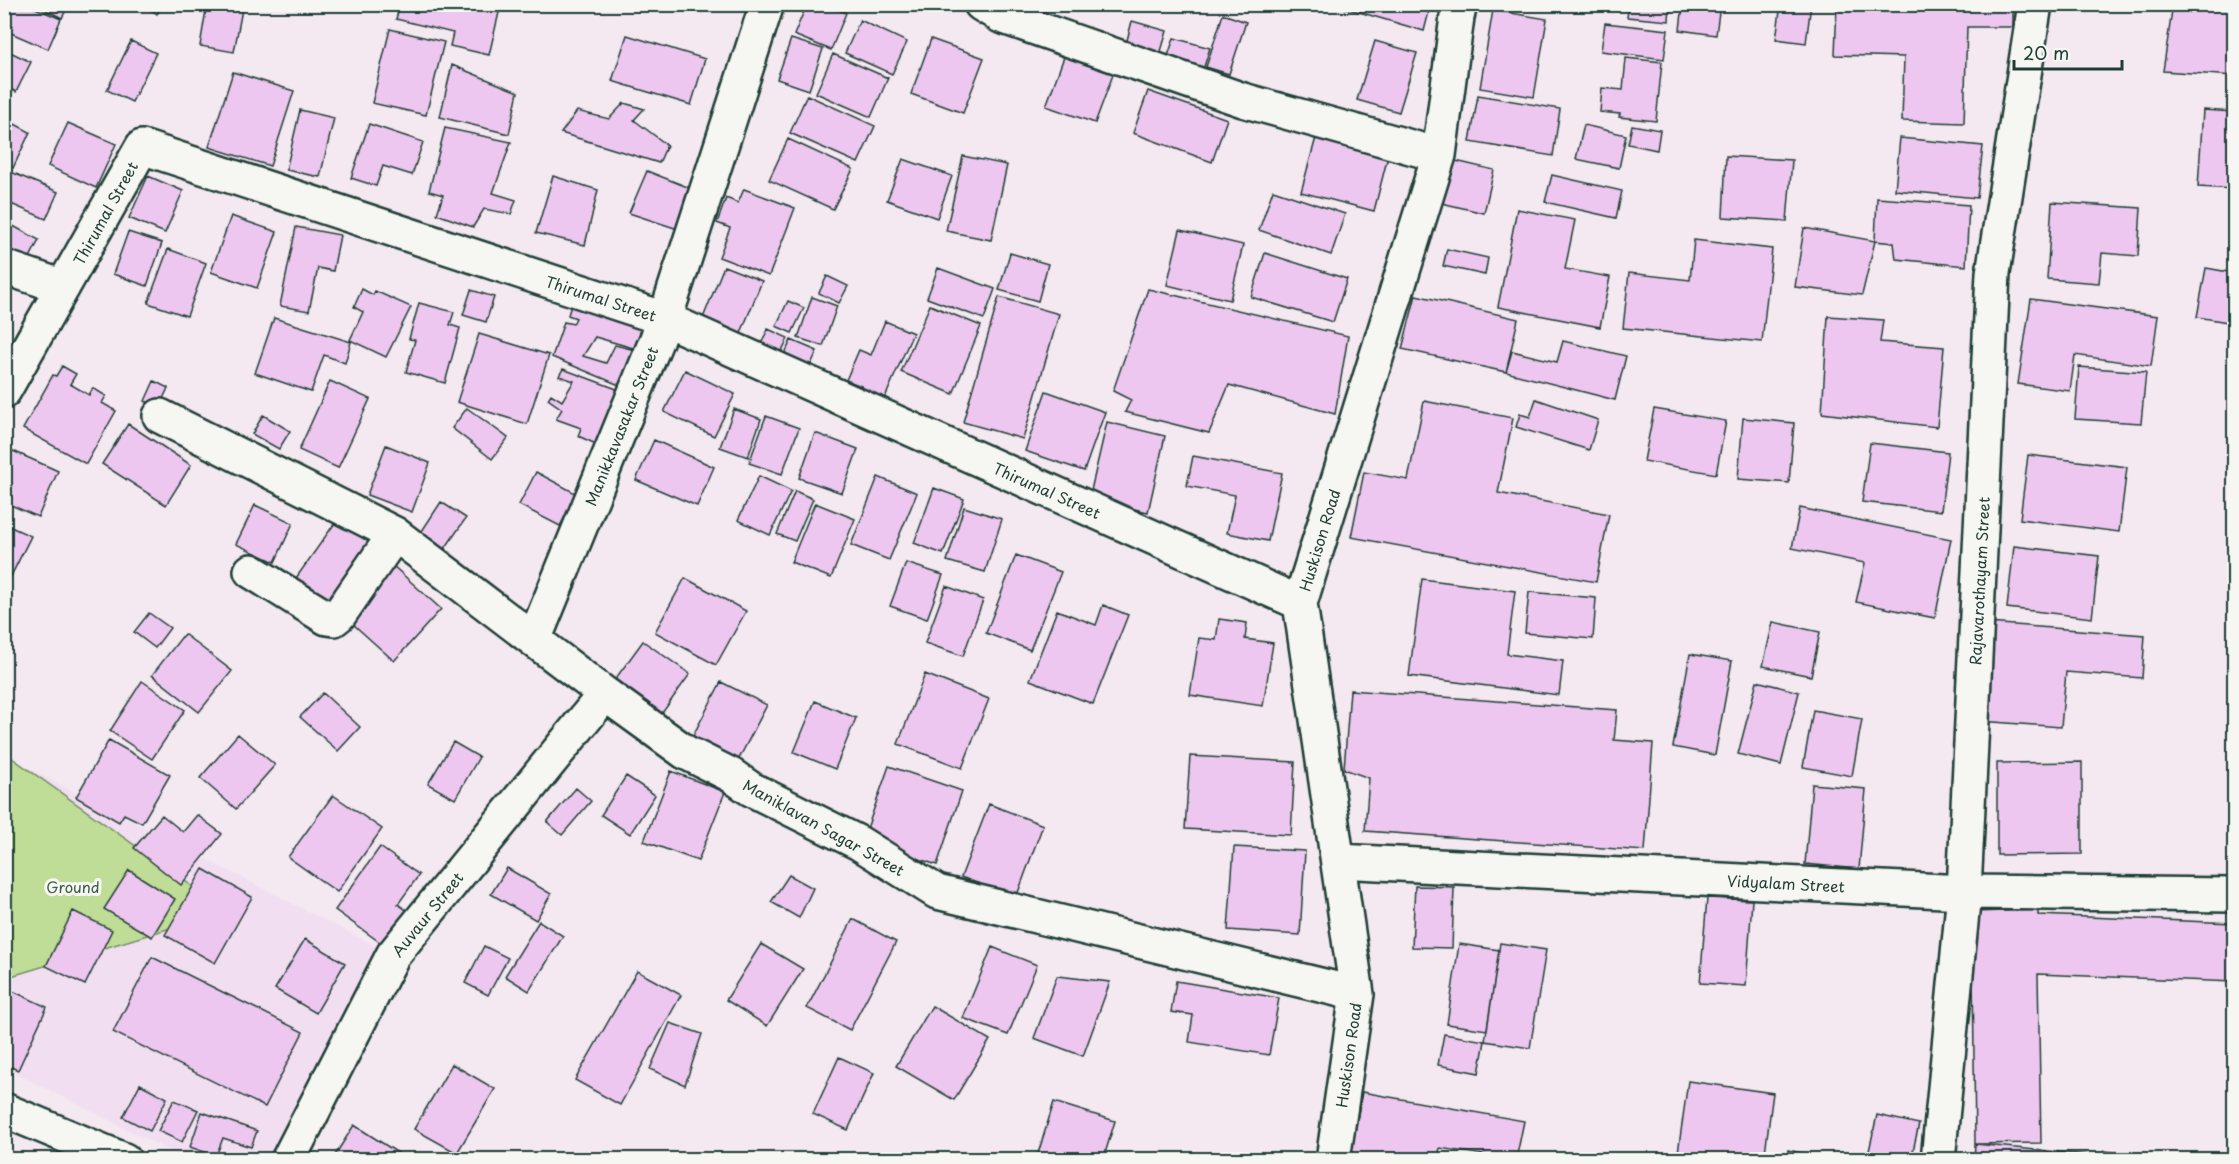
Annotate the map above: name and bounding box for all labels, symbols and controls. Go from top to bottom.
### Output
scale bar [2014,33,2122,71]
text: 20 m [2023,39,2069,66]
street label: Thirumal Street [67,157,143,269]
street label: Thirumal Street [543,269,659,327]
street label: Manikkavasakar Street [578,343,664,509]
street label: Thirumal Street [990,456,1104,524]
street label: Huskison Road [1293,486,1345,594]
street label: Rajavarothayam Street [1963,496,1995,666]
street label: Maniklavan Sagar Street [739,773,909,881]
street label: Auvaur Street [386,867,468,961]
street label: Vidyalam Street [1727,868,1845,898]
park label: Ground [46,875,100,898]
street label: Huskison Road [1329,1001,1367,1109]

